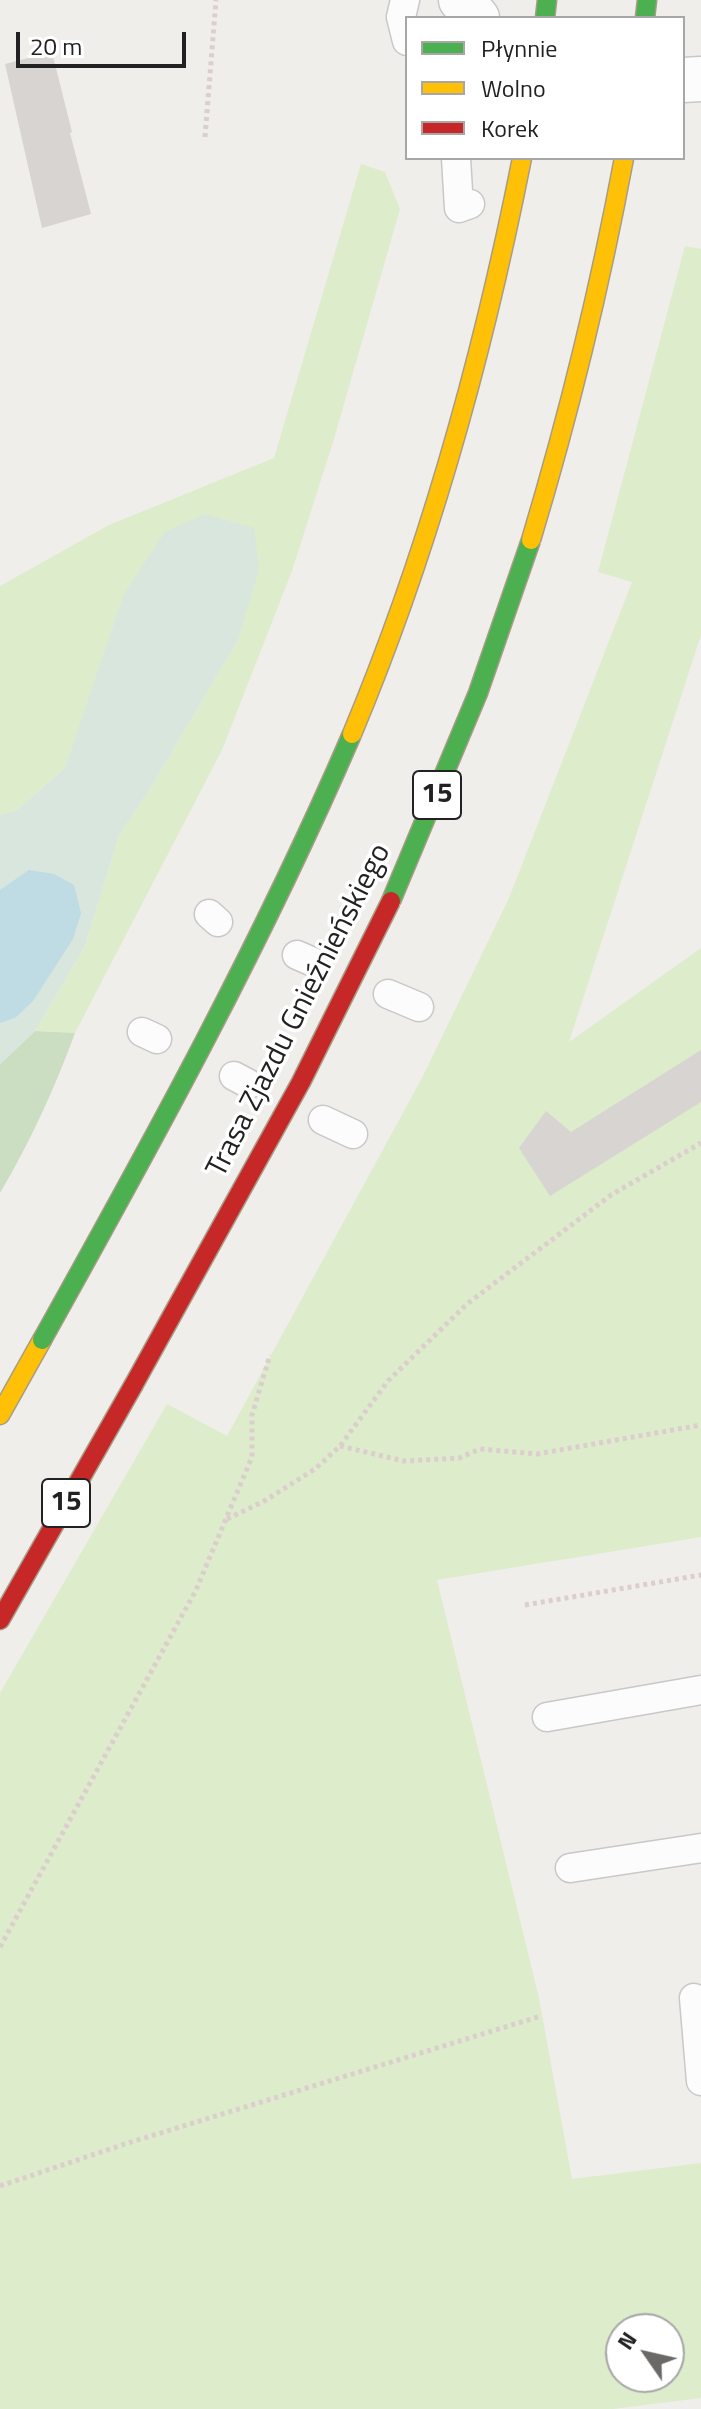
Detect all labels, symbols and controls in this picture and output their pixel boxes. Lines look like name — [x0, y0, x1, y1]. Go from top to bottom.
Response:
scale bar — [20, 16, 190, 66]
legend — [405, 16, 685, 160]
text: 20 m — [30, 28, 82, 64]
text: Płynnie — [481, 30, 557, 66]
text: Wolno — [481, 70, 546, 106]
text: Korek — [481, 110, 539, 146]
road number: 15 — [413, 771, 461, 819]
street label: Trasa Zjazdu Gnieźnieńskiego — [200, 838, 400, 1184]
road number: 15 — [42, 1479, 90, 1527]
north arrow — [605, 2313, 685, 2393]
text: N — [608, 2325, 645, 2357]

